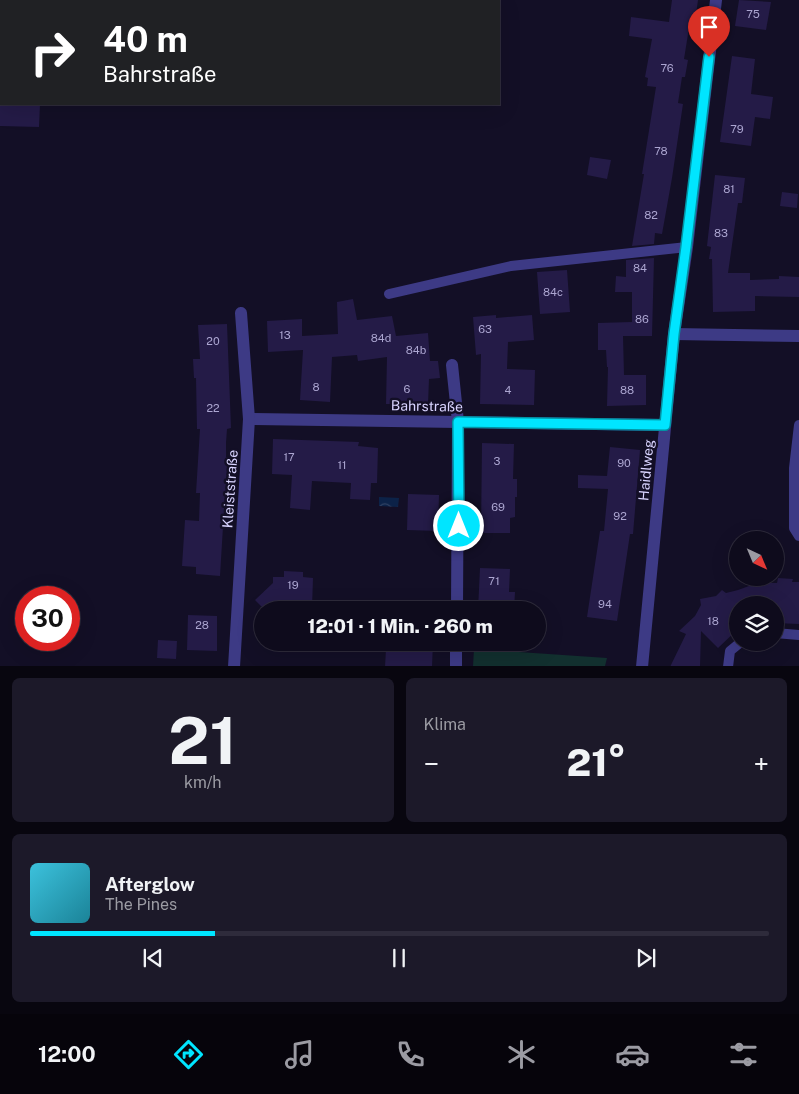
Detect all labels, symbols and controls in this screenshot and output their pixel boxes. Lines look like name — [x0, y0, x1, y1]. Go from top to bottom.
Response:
pin — [688, 6, 730, 57]
house number: 75 — [746, 8, 760, 20]
icon: arrive — [695, 13, 723, 41]
text: 40 m — [103, 19, 188, 60]
icon: right — [20, 20, 85, 85]
text: Bahrstraße — [103, 61, 216, 87]
house number: 76 — [660, 62, 674, 74]
house number: 79 — [730, 123, 744, 135]
house number: 78 — [654, 145, 668, 157]
house number: 81 — [723, 183, 735, 195]
house number: 82 — [644, 209, 658, 221]
house number: 83 — [714, 227, 728, 239]
house number: 84 — [633, 262, 647, 274]
house number: 84c — [543, 286, 563, 298]
house number: 86 — [635, 313, 649, 325]
house number: 63 — [478, 323, 492, 335]
house number: 13 — [279, 329, 291, 341]
house number: 84d — [371, 332, 391, 344]
house number: 20 — [206, 335, 220, 347]
house number: 84b — [406, 344, 427, 356]
house number: 8 — [312, 381, 320, 393]
house number: 6 — [404, 383, 411, 395]
house number: 4 — [505, 384, 512, 396]
house number: 88 — [620, 384, 634, 396]
street label: Bahrstraße — [391, 397, 463, 415]
house number: 22 — [206, 402, 220, 414]
street label: Haidlweg — [635, 438, 657, 501]
street label: Kleiststraße — [219, 449, 241, 529]
house number: 17 — [283, 451, 295, 463]
house number: 3 — [494, 455, 501, 467]
house number: 90 — [617, 457, 631, 469]
house number: 11 — [338, 459, 346, 471]
position arrow — [432, 499, 484, 551]
house number: 69 — [491, 501, 505, 513]
house number: 92 — [613, 510, 627, 522]
north arrow — [729, 531, 784, 586]
map controls — [729, 531, 784, 651]
house number: 71 — [488, 575, 500, 587]
house number: 19 — [287, 579, 299, 591]
speed limit sign: 30 — [15, 586, 80, 651]
button: layers — [729, 596, 784, 651]
house number: 94 — [598, 598, 612, 610]
text: 12:01 · 1 Min. · 260 m — [307, 615, 493, 637]
house number: 18 — [707, 615, 719, 627]
house number: 28 — [195, 619, 209, 631]
text: 21 — [168, 702, 237, 779]
text: Klima — [424, 715, 466, 734]
text: 21° — [566, 740, 626, 785]
text: − — [424, 747, 439, 780]
text: + — [753, 747, 769, 780]
text: km/h — [184, 773, 222, 792]
text: Afterglow — [105, 873, 195, 895]
text: The Pines — [105, 895, 177, 914]
icon: previous — [139, 944, 167, 972]
icon: pause — [385, 944, 413, 972]
icon: next — [632, 944, 660, 972]
icon: directions — [171, 1037, 206, 1072]
icon: music — [282, 1037, 317, 1072]
icon: phone — [393, 1037, 428, 1072]
icon: climate — [504, 1037, 539, 1072]
icon: car — [615, 1037, 650, 1072]
icon: filters — [726, 1037, 761, 1072]
text: 12:00 — [38, 1041, 96, 1067]

